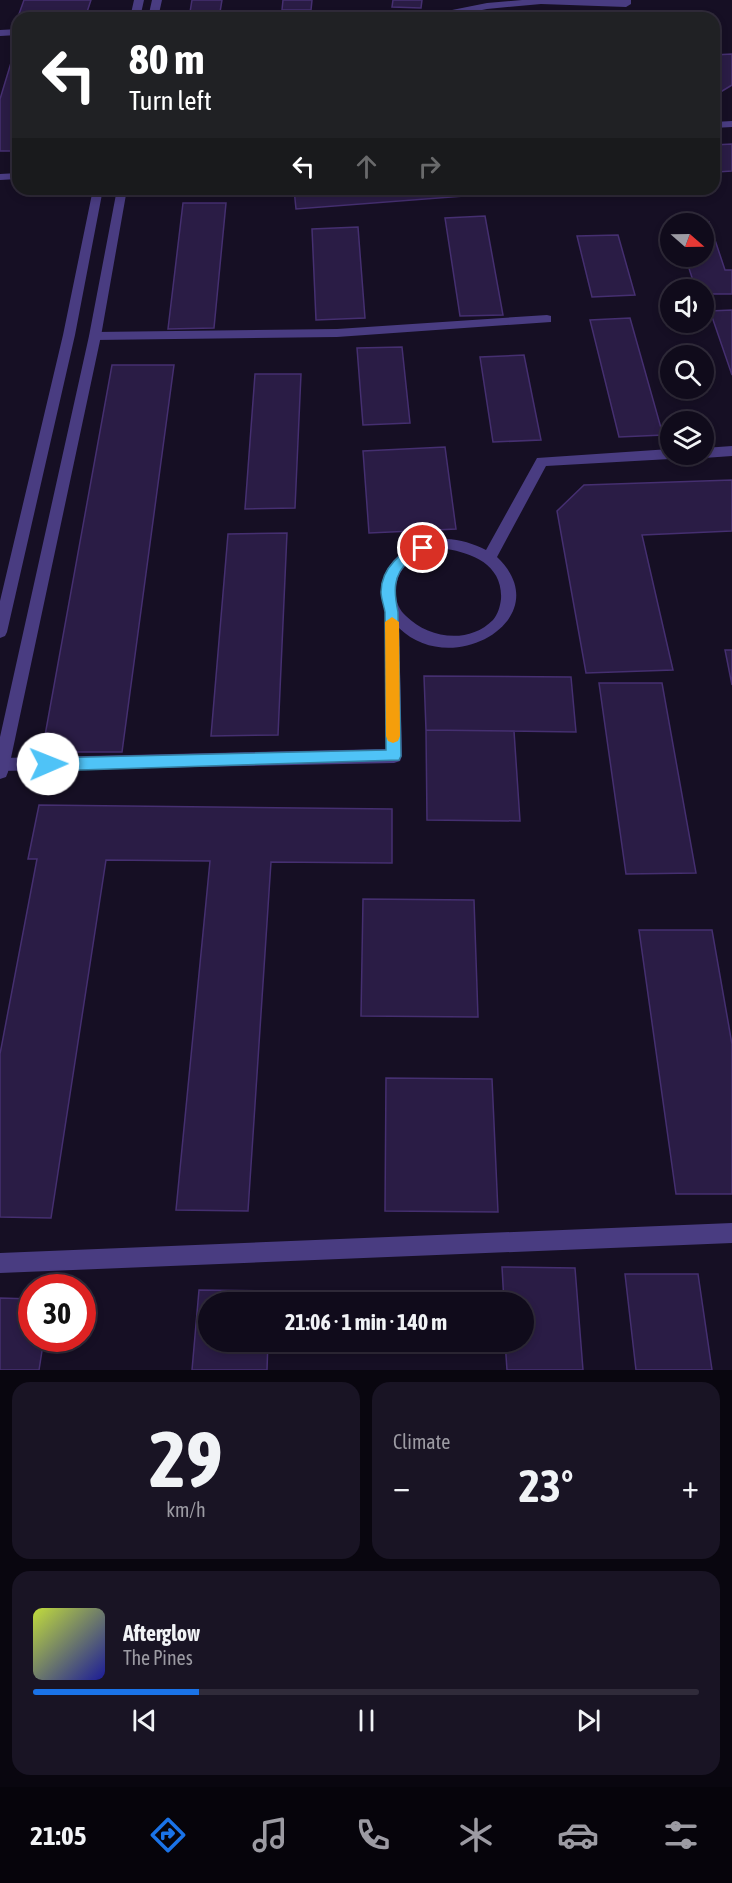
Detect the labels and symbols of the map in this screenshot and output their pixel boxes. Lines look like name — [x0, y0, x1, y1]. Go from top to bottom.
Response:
north arrow — [660, 213, 714, 267]
pin — [397, 522, 448, 573]
position arrow — [16, 732, 80, 796]
speed limit sign: 30 — [18, 1274, 96, 1352]

